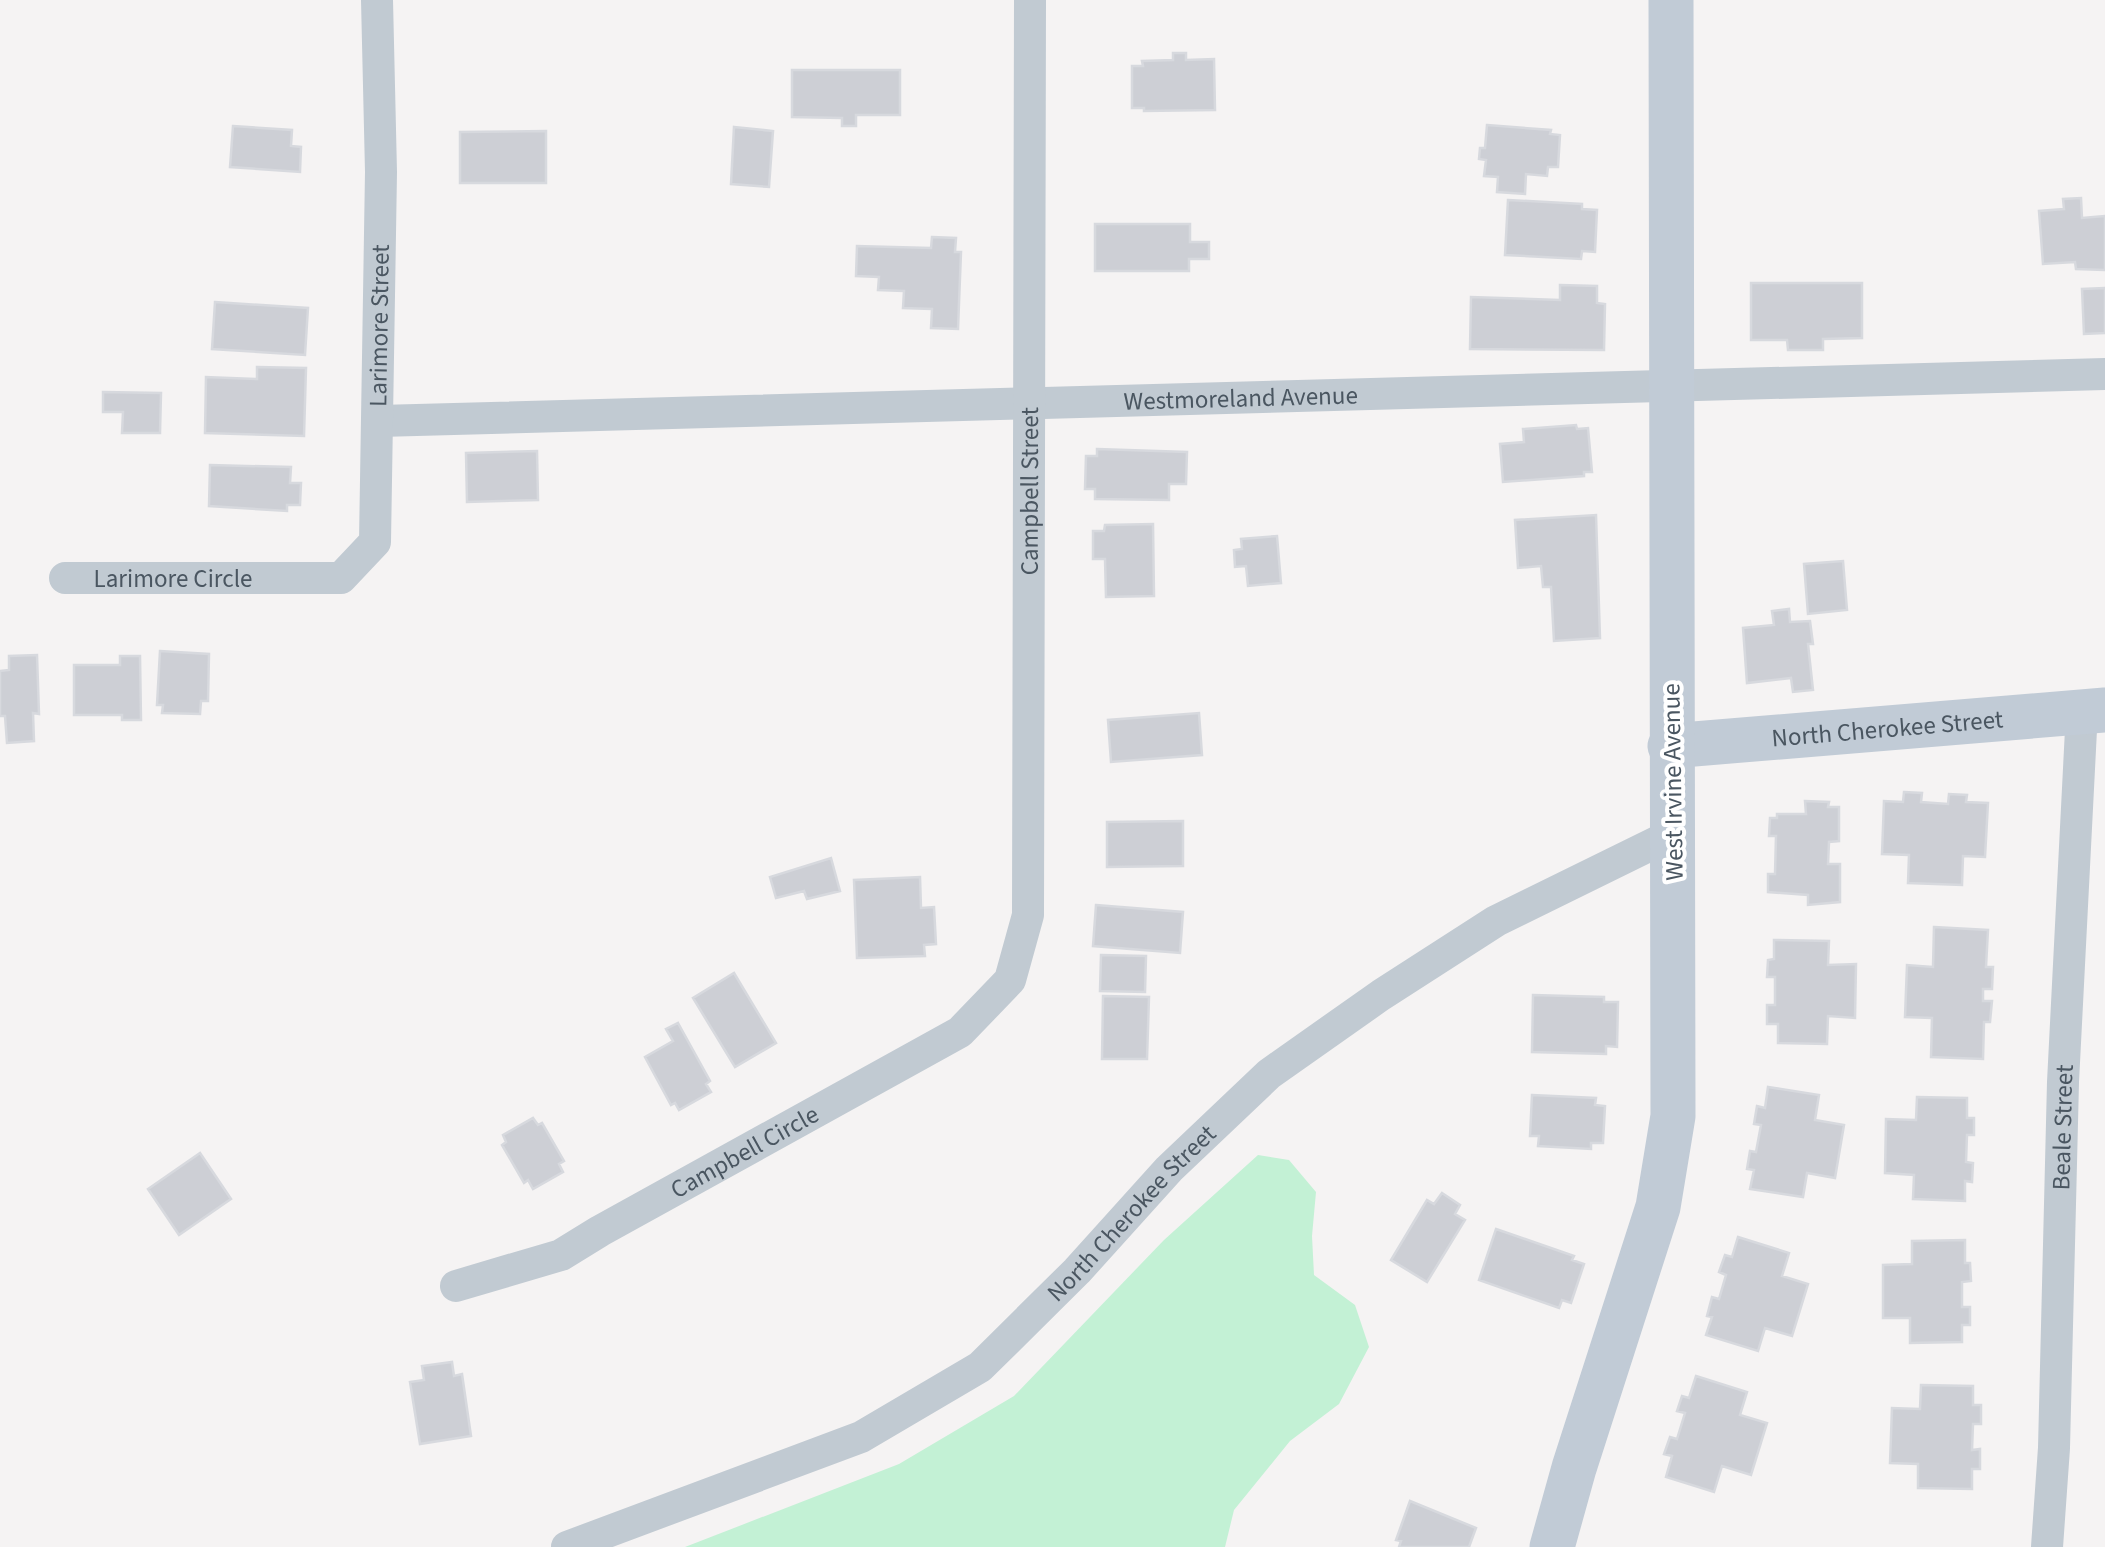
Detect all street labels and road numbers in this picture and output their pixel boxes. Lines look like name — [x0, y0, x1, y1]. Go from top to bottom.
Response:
street label: Larimore Street — [360, 244, 399, 407]
street label: Westmoreland Avenue — [1123, 377, 1358, 420]
street label: Campbell Street — [1012, 407, 1048, 575]
street label: Larimore Circle — [94, 561, 252, 597]
street label: West Irvine Avenue — [1653, 683, 1693, 881]
street label: North Cherokee Street — [1770, 701, 2005, 757]
street label: Beale Street — [2043, 1063, 2083, 1191]
street label: Campbell Circle — [664, 1097, 825, 1208]
street label: North Cherokee Street — [1039, 1116, 1225, 1310]

